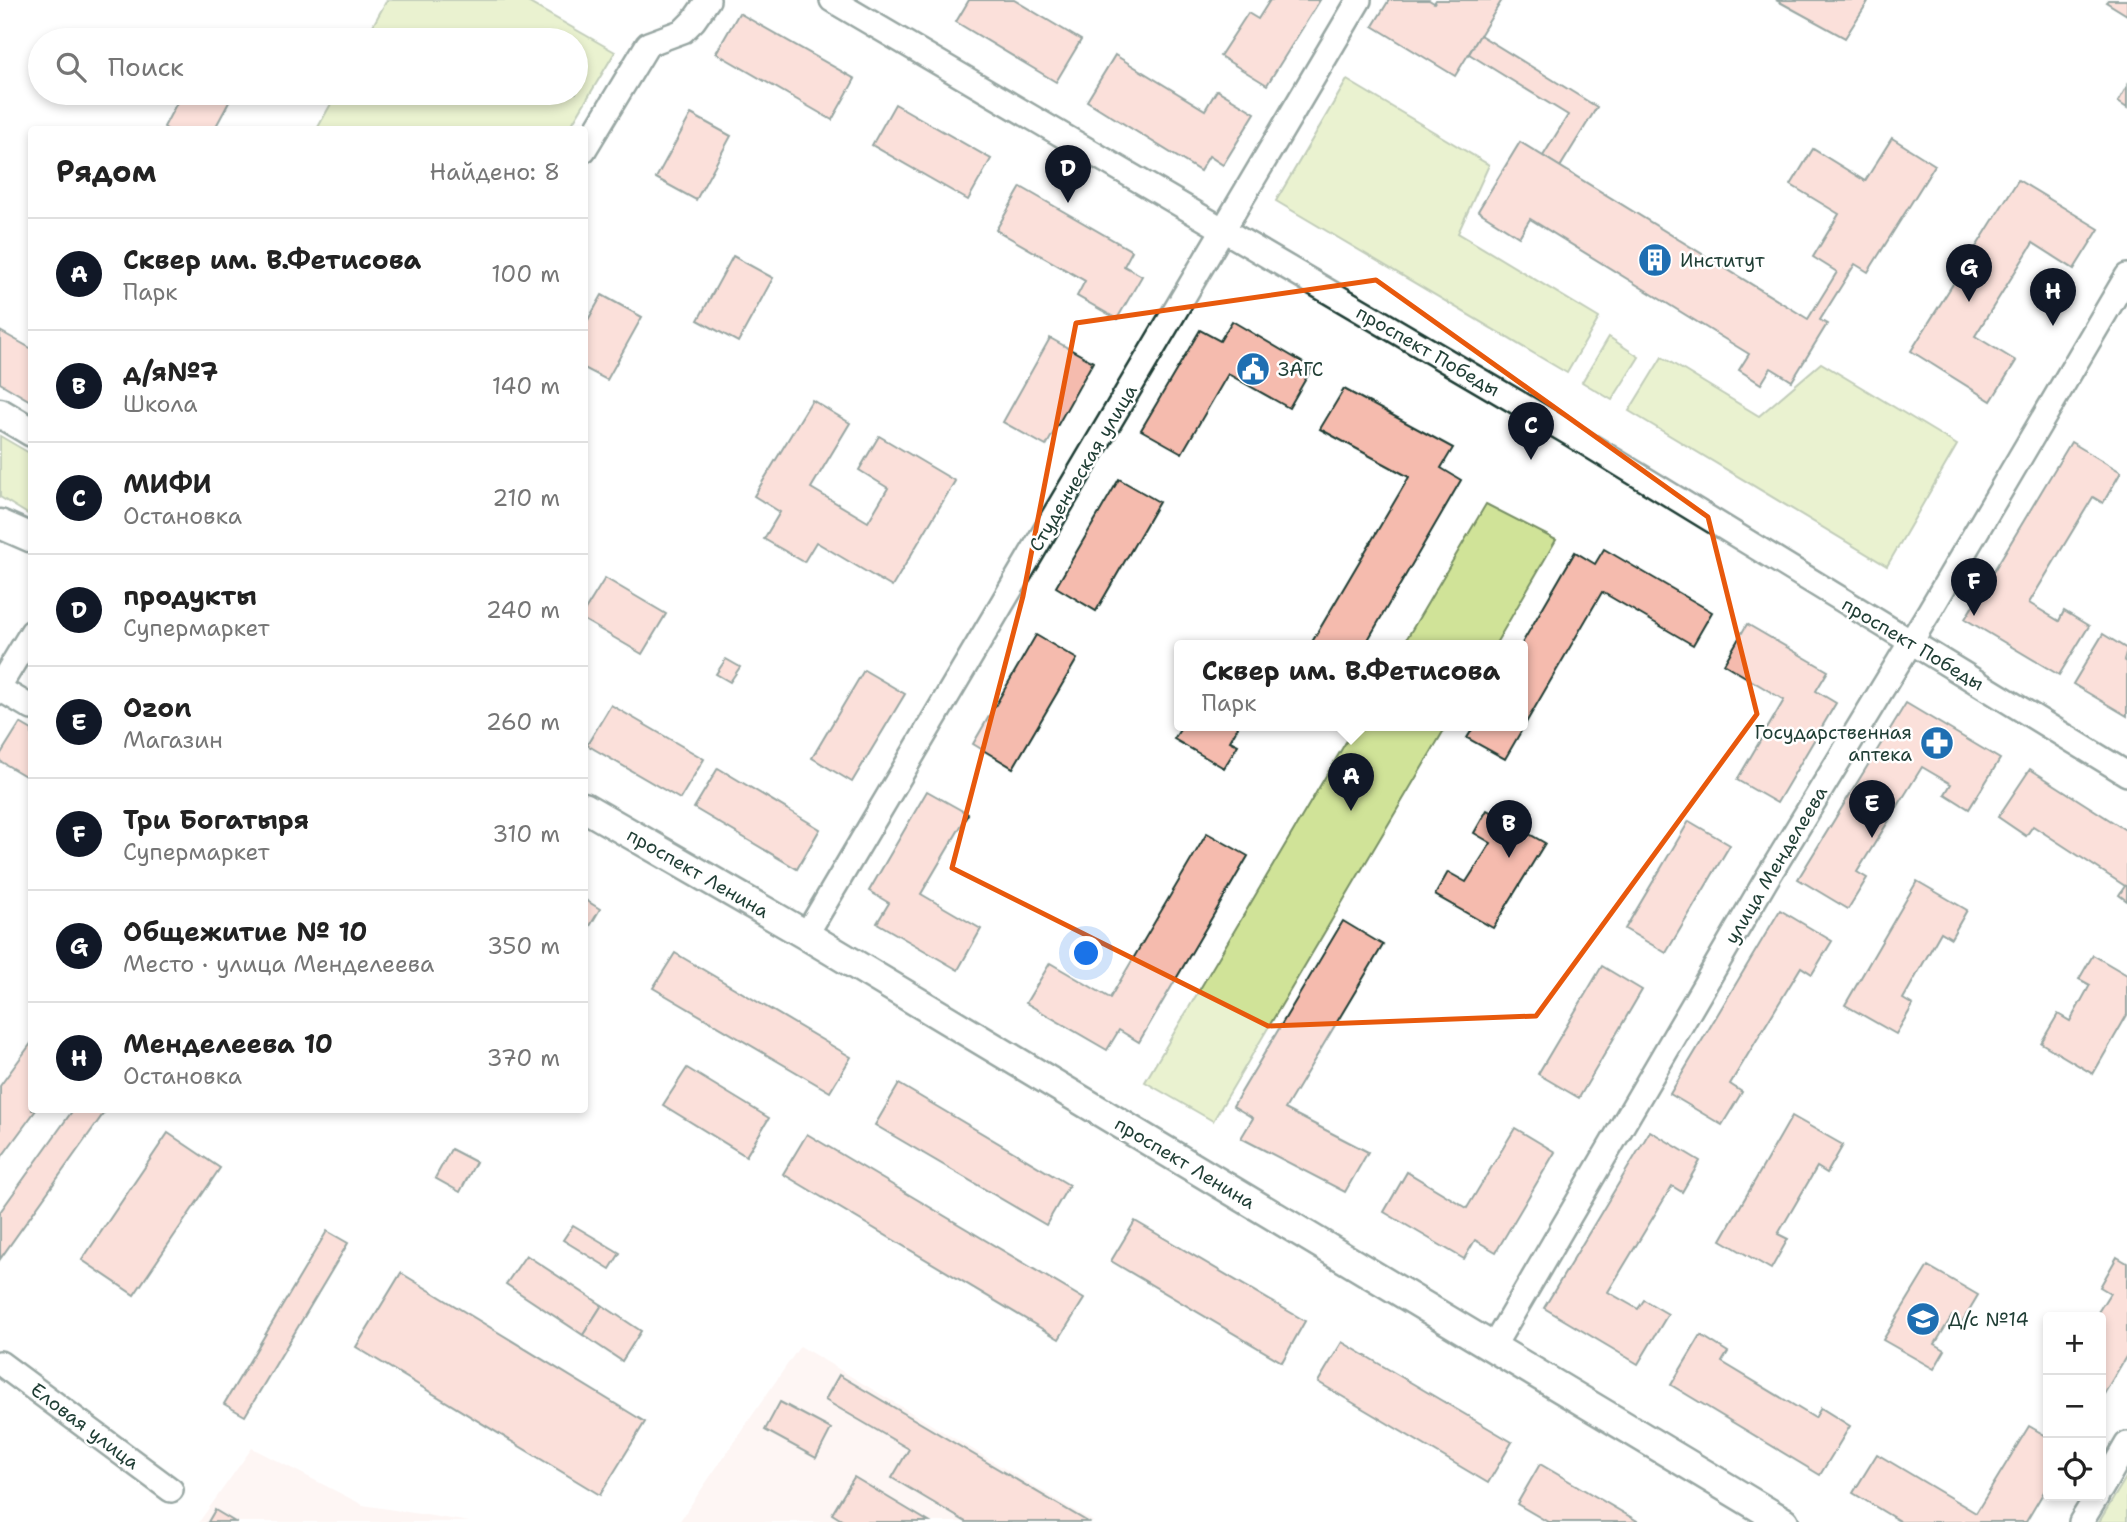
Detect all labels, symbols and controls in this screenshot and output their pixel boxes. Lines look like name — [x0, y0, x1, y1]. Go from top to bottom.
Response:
search box — [28, 28, 588, 105]
icon: search — [52, 48, 90, 86]
text: Поиск — [108, 49, 184, 84]
pin: D — [1045, 145, 1091, 203]
text: Рядом — [56, 151, 156, 192]
text: Найдено: 8 — [430, 157, 560, 187]
building icon: Институт — [1636, 241, 1674, 279]
text: Сквер им. В.Фетисова — [123, 242, 421, 277]
pin: G — [1946, 244, 1992, 302]
place label: Институт — [1680, 248, 1765, 273]
text: A — [70, 259, 88, 289]
text: 100 m — [491, 259, 560, 289]
pin: H — [2030, 268, 2076, 326]
text: Парк — [123, 277, 178, 307]
street label: проспект Победы — [1352, 300, 1504, 402]
public building icon: ЗАГС — [1234, 350, 1272, 388]
text: д/я№7 — [123, 354, 218, 389]
place label: ЗАГС — [1278, 357, 1323, 382]
text: B — [72, 371, 86, 401]
text: 140 m — [492, 371, 560, 401]
street label: Студенческая улица — [1023, 380, 1143, 556]
text: Школа — [123, 389, 198, 419]
pin: C — [1508, 402, 1554, 460]
text: МИФИ — [123, 466, 212, 501]
text: C — [72, 483, 86, 513]
text: 210 m — [492, 483, 560, 513]
text: Остановка — [123, 501, 242, 531]
pin: F — [1951, 558, 1997, 616]
text: продукты — [123, 578, 257, 613]
street label: проспект Победы — [1837, 592, 1989, 696]
text: D — [71, 595, 87, 625]
text: 240 m — [486, 595, 560, 625]
text: Супермаркет — [123, 613, 270, 643]
popup — [1174, 640, 1528, 731]
text: Сквер им. В.Фетисова — [1202, 653, 1500, 688]
text: Парк — [1202, 688, 1256, 718]
text: Ozon — [123, 690, 192, 725]
text: E — [71, 707, 87, 737]
text: 260 m — [486, 707, 560, 737]
place label: Государственная аптека — [1755, 720, 1912, 767]
pharmacy icon: Государственная аптека — [1918, 724, 1956, 762]
text: Магазин — [123, 725, 223, 755]
pin: A — [1328, 753, 1374, 811]
pin: E — [1849, 780, 1895, 838]
street label: улица Менделеева — [1719, 781, 1833, 949]
pin: B — [1486, 800, 1532, 858]
text: Три Богатыря — [123, 802, 309, 837]
text: F — [72, 819, 86, 849]
text: 310 m — [492, 819, 560, 849]
street label: проспект Ленина — [623, 822, 774, 924]
text: Супермаркет — [123, 837, 270, 867]
text: Общежитие № 10 — [123, 914, 368, 949]
text: G — [70, 931, 88, 961]
text: 350 m — [487, 931, 560, 961]
your location — [1069, 936, 1103, 970]
text: Место · улица Менделеева — [123, 949, 434, 979]
text: Менделеева 10 — [123, 1026, 333, 1061]
text: H — [71, 1043, 87, 1073]
text: 370 m — [487, 1043, 560, 1073]
text: Остановка — [123, 1061, 242, 1091]
street label: проспект Ленина — [1110, 1111, 1260, 1215]
school or university icon: Д/с №14 — [1904, 1300, 1942, 1338]
place label: Д/с №14 — [1948, 1307, 2029, 1332]
map controls — [2043, 1312, 2106, 1501]
button: + — [2043, 1312, 2106, 1375]
button: − — [2043, 1375, 2106, 1438]
street label: Еловая улица — [26, 1377, 144, 1475]
button: locate — [2043, 1438, 2106, 1501]

